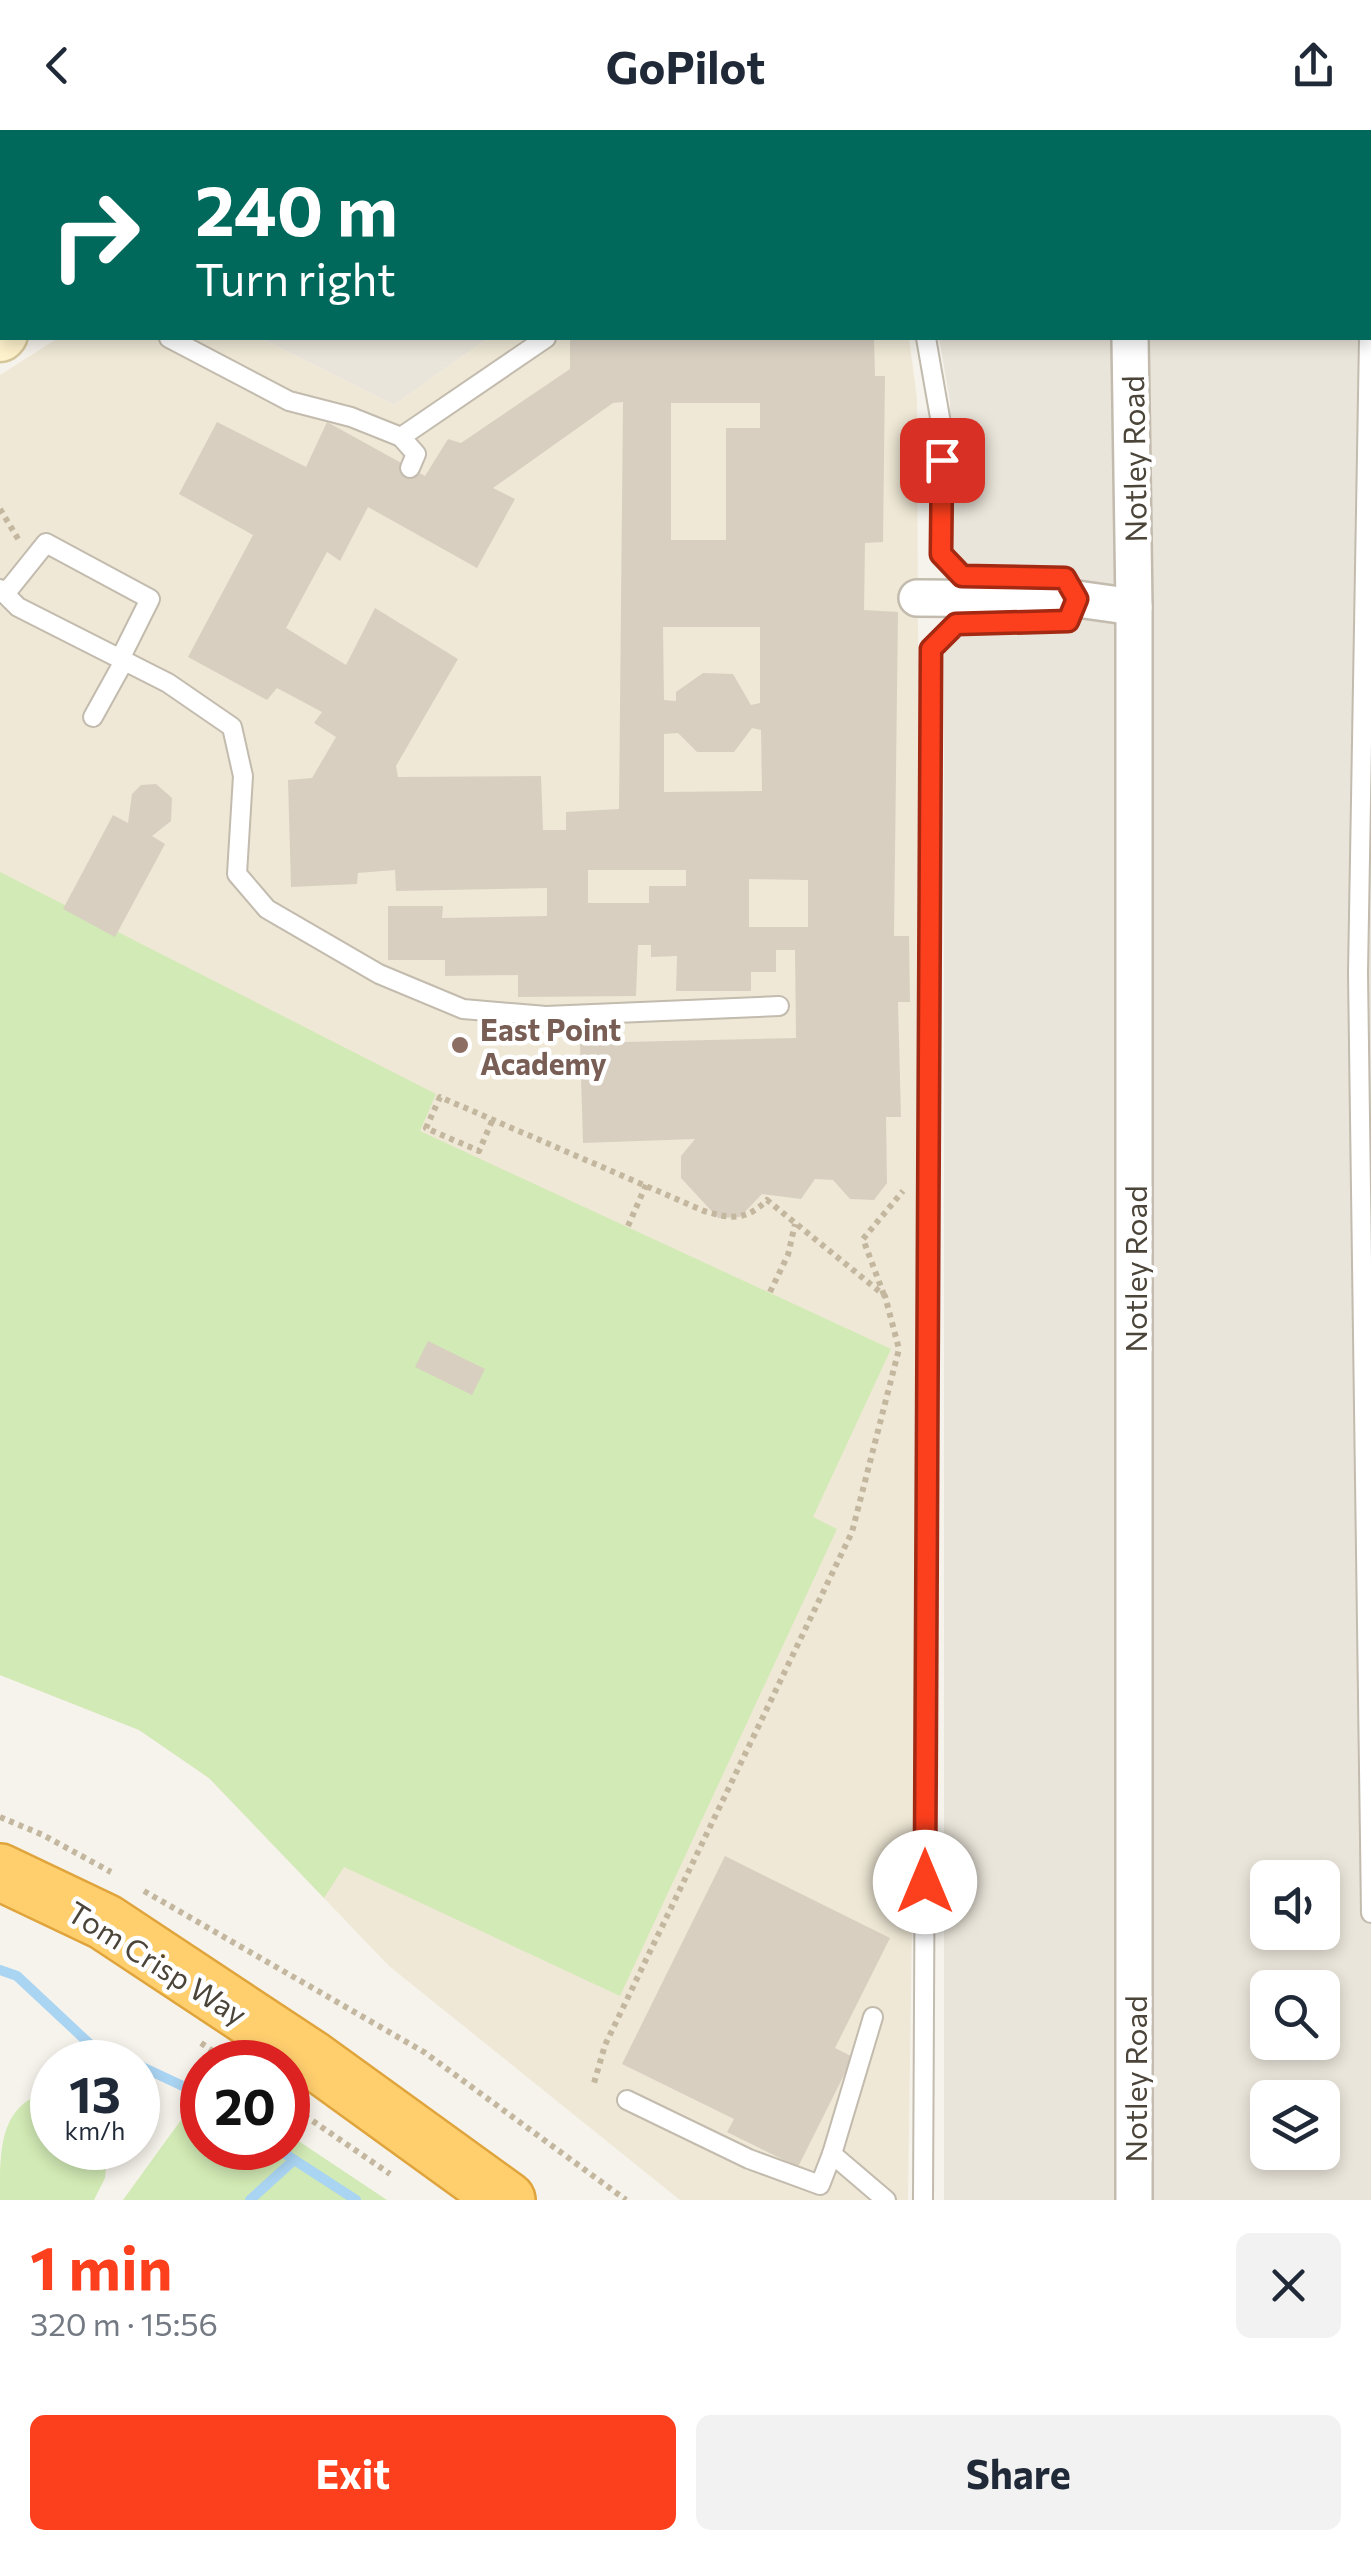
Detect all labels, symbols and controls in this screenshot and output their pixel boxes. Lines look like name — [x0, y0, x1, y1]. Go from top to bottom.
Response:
icon: back — [30, 38, 85, 93]
text: GoPilot — [606, 38, 765, 93]
icon: share — [1286, 38, 1341, 93]
text: 240 m — [195, 165, 398, 250]
icon: right — [30, 170, 160, 300]
text: Turn right — [195, 250, 396, 305]
street label: Notley Road — [1113, 375, 1153, 543]
pin — [900, 418, 985, 503]
icon: arrive — [915, 433, 970, 488]
place label: East Point Academy — [480, 1010, 621, 1081]
marker: East Point Academy — [449, 1034, 471, 1056]
street label: Notley Road — [1116, 1185, 1153, 1353]
position arrow — [873, 1830, 977, 1934]
map controls — [1250, 1860, 1340, 2170]
button: sound — [1250, 1860, 1340, 1950]
street label: Tom Crisp Way — [62, 1892, 254, 2032]
button: search — [1250, 1970, 1340, 2060]
street label: Notley Road — [1116, 1995, 1153, 2163]
speed limit sign: 20 — [180, 2040, 310, 2170]
text: 13 — [69, 2062, 121, 2123]
button: layers — [1250, 2080, 1340, 2170]
text: km/h — [65, 2115, 125, 2145]
text: 1 min — [30, 2229, 172, 2302]
button: close — [1236, 2233, 1341, 2338]
text: 320 m · 15:56 — [30, 2303, 218, 2343]
button: Exit — [30, 2415, 676, 2530]
button: Share — [696, 2415, 1341, 2530]

